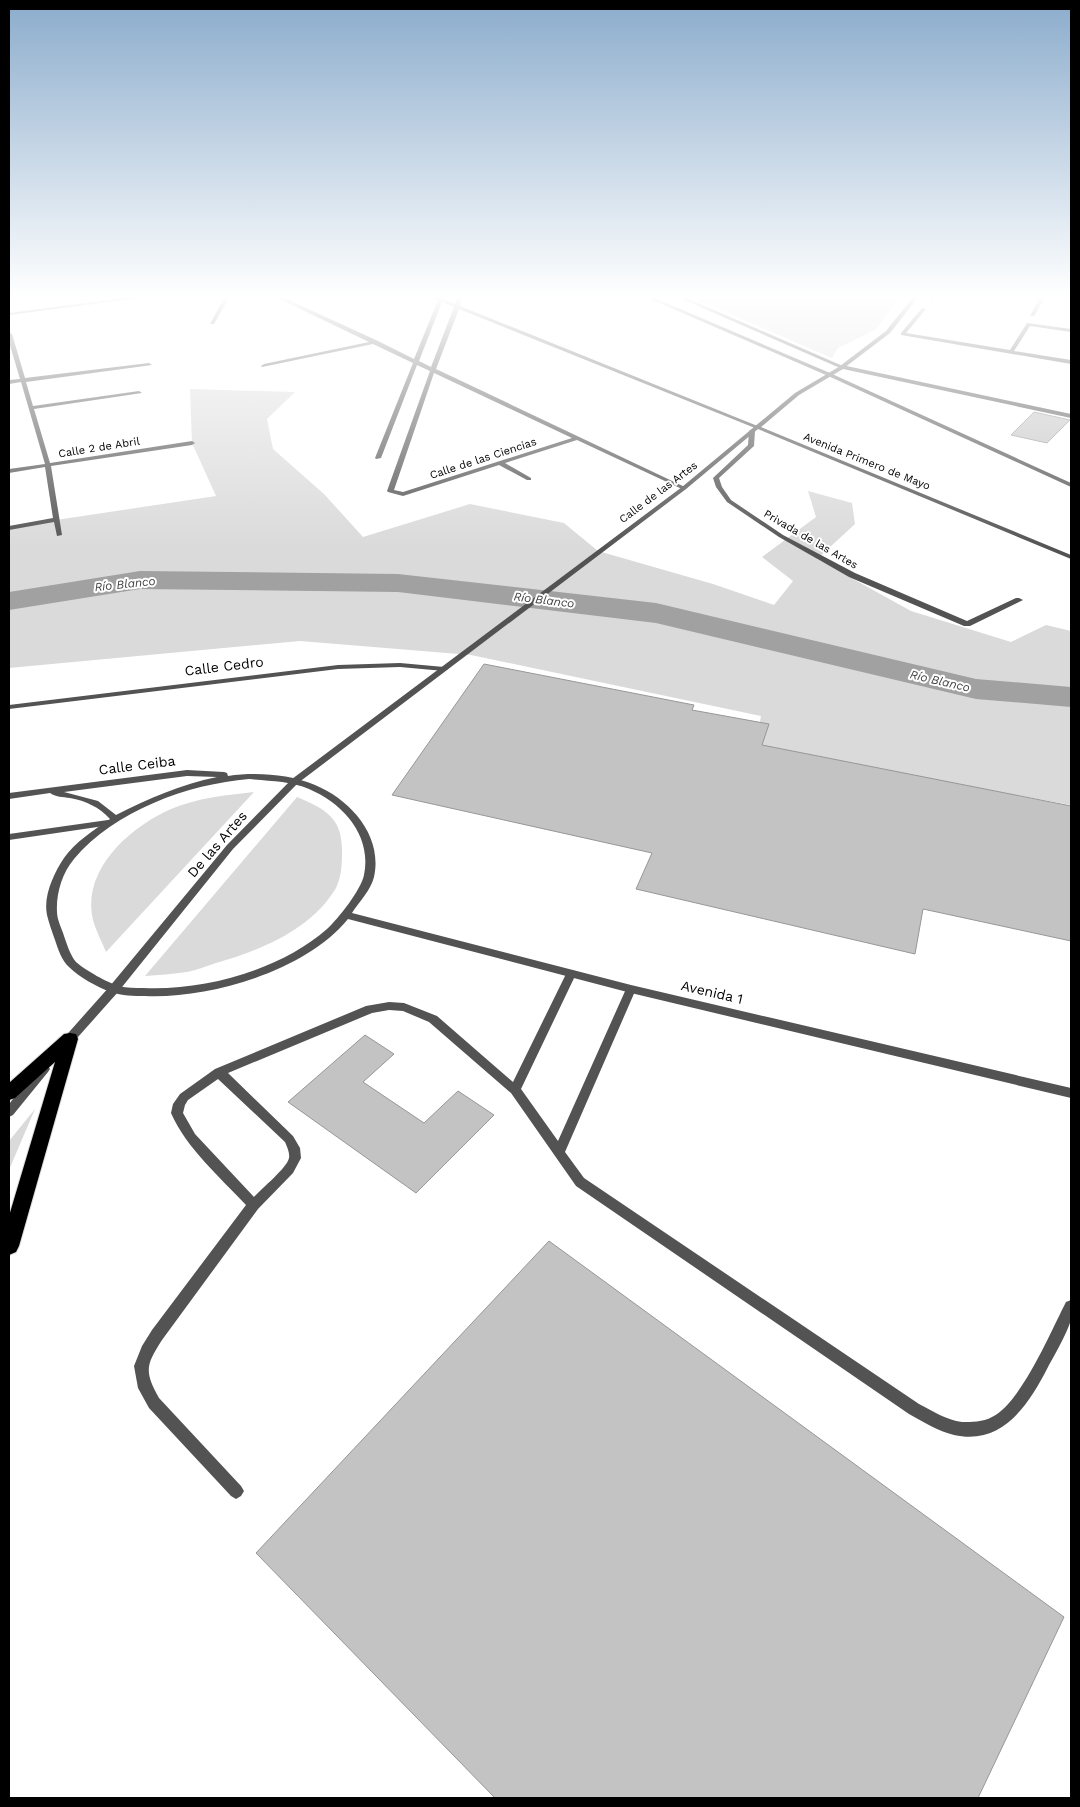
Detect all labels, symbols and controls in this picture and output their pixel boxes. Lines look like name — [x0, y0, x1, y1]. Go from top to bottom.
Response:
street label: Avenida Primero de Mayo — [802, 430, 932, 493]
street label: Calle 2 de Abril — [57, 435, 141, 460]
street label: Calle de las Ciencias — [428, 435, 538, 482]
street label: Calle de las Artes — [617, 459, 700, 526]
street label: Privada de las Artes — [761, 507, 860, 572]
water label: Río Blanco — [94, 574, 156, 594]
water label: Río Blanco — [513, 589, 575, 611]
street label: Calle Cedro — [184, 653, 264, 679]
water label: Río Blanco — [909, 667, 971, 695]
street label: Calle Ceiba — [98, 752, 176, 778]
street label: De las Artes — [184, 808, 250, 880]
street label: Avenida 1 — [680, 977, 744, 1007]

